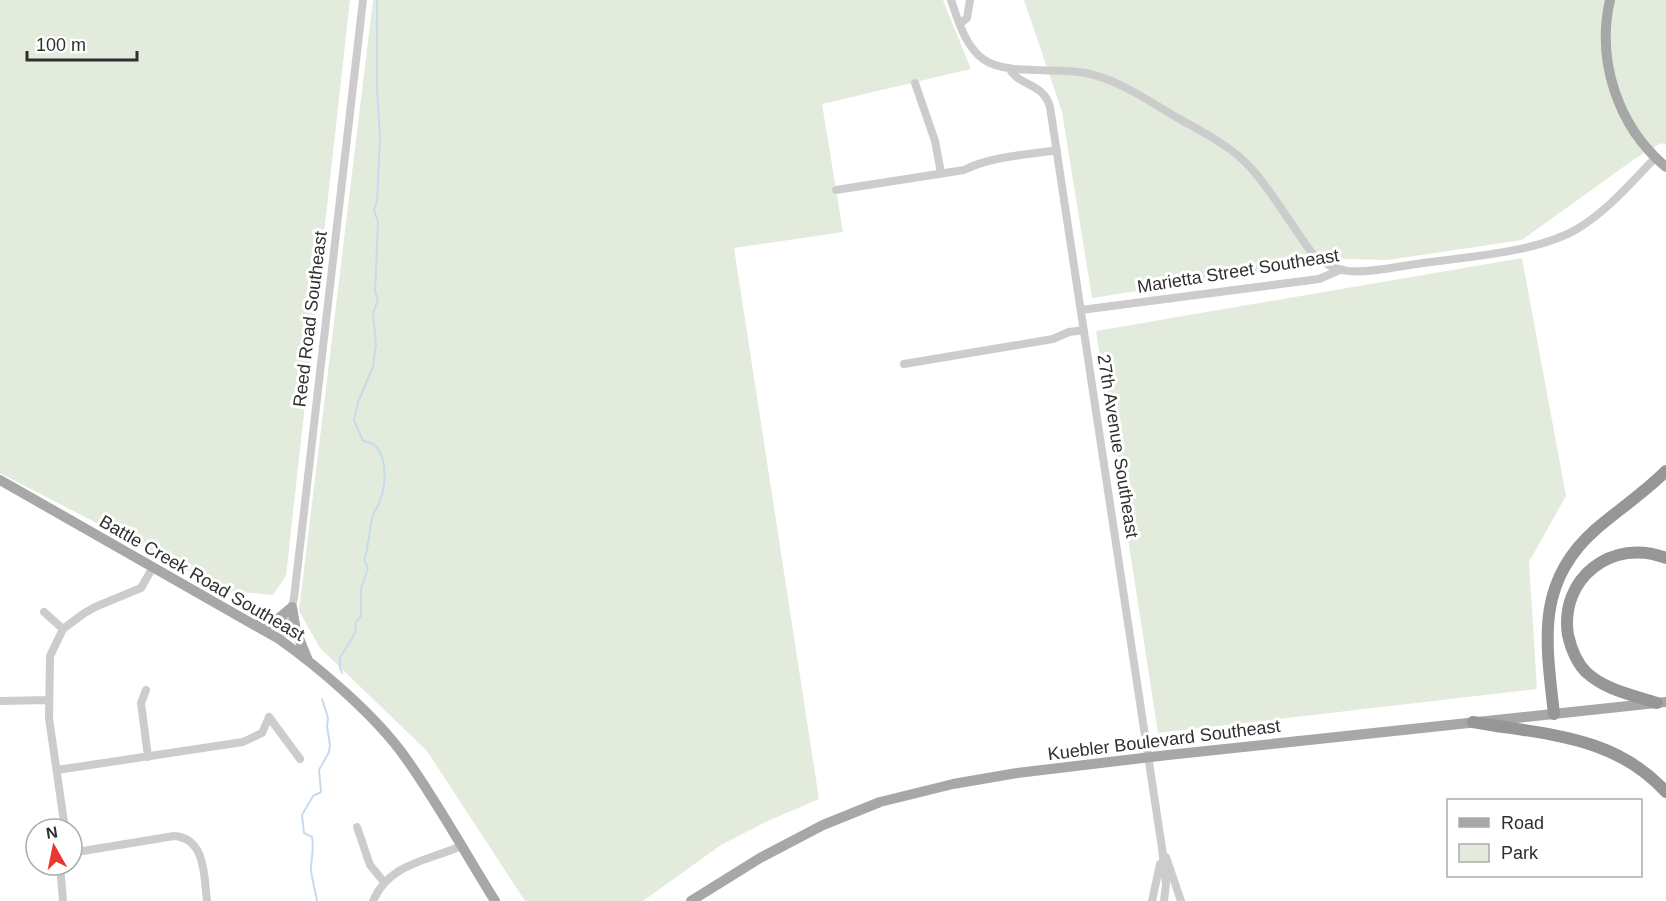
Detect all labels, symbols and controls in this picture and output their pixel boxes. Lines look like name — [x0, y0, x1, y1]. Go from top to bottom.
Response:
scale bar — [27, 24, 136, 62]
text: 100 m — [36, 35, 86, 55]
street label: Reed Road Southeast — [289, 230, 331, 408]
street label: Marietta Street Southeast — [1136, 245, 1340, 297]
street label: 27th Avenue Southeast — [1094, 353, 1142, 539]
street label: Battle Creek Road Southeast — [96, 511, 308, 645]
street label: Kuebler Boulevard Southeast — [1047, 716, 1281, 764]
legend — [1447, 799, 1642, 877]
text: Road — [1501, 813, 1544, 833]
north arrow — [24, 817, 84, 877]
text: N — [45, 823, 59, 842]
text: Park — [1501, 843, 1539, 863]

